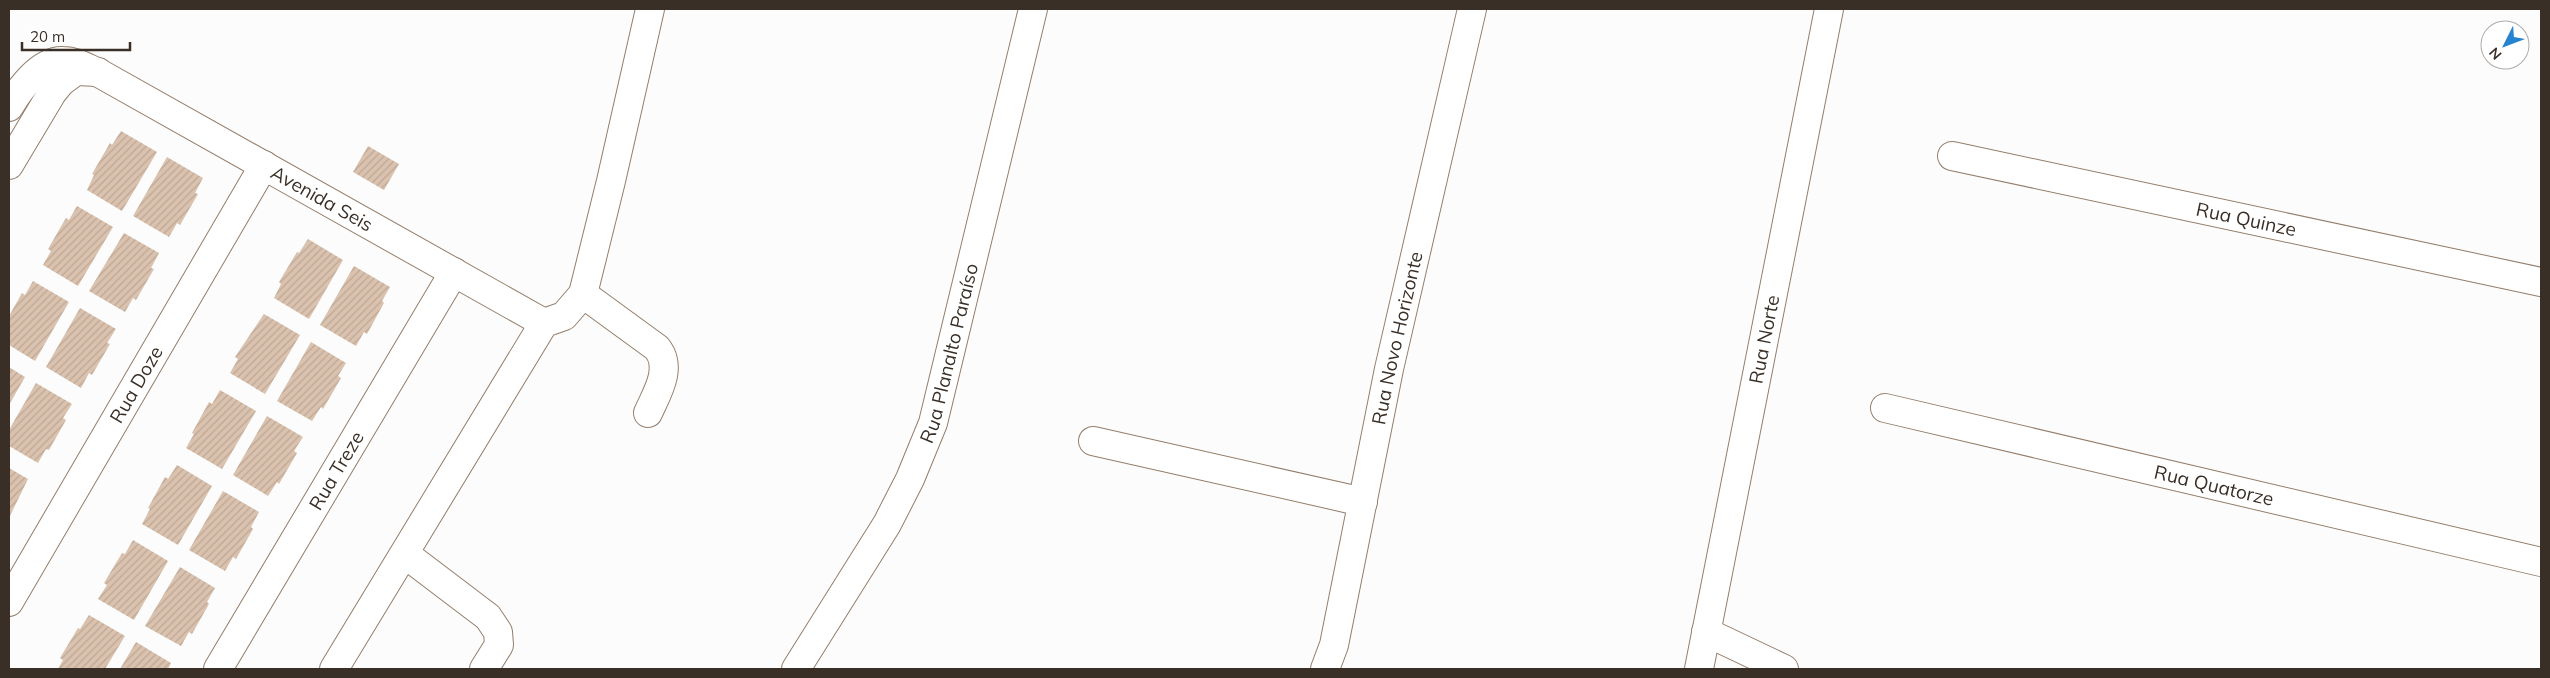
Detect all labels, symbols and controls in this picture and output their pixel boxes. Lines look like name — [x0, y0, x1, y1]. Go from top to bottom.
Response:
scale bar — [22, 20, 130, 52]
north arrow — [2480, 20, 2530, 70]
text: 20 m — [30, 27, 65, 46]
text: N — [2485, 44, 2506, 64]
street label: Avenida Seis — [267, 160, 377, 237]
street label: Rua Quinze — [2194, 197, 2299, 241]
street label: Rua Novo Horizonte — [1366, 249, 1428, 427]
street label: Rua Planalto Paraíso — [914, 261, 983, 447]
street label: Rua Norte — [1743, 293, 1784, 386]
street label: Rua Doze — [104, 341, 168, 427]
street label: Rua Treze — [303, 427, 369, 514]
street label: Rua Quatorze — [2152, 460, 2276, 511]

